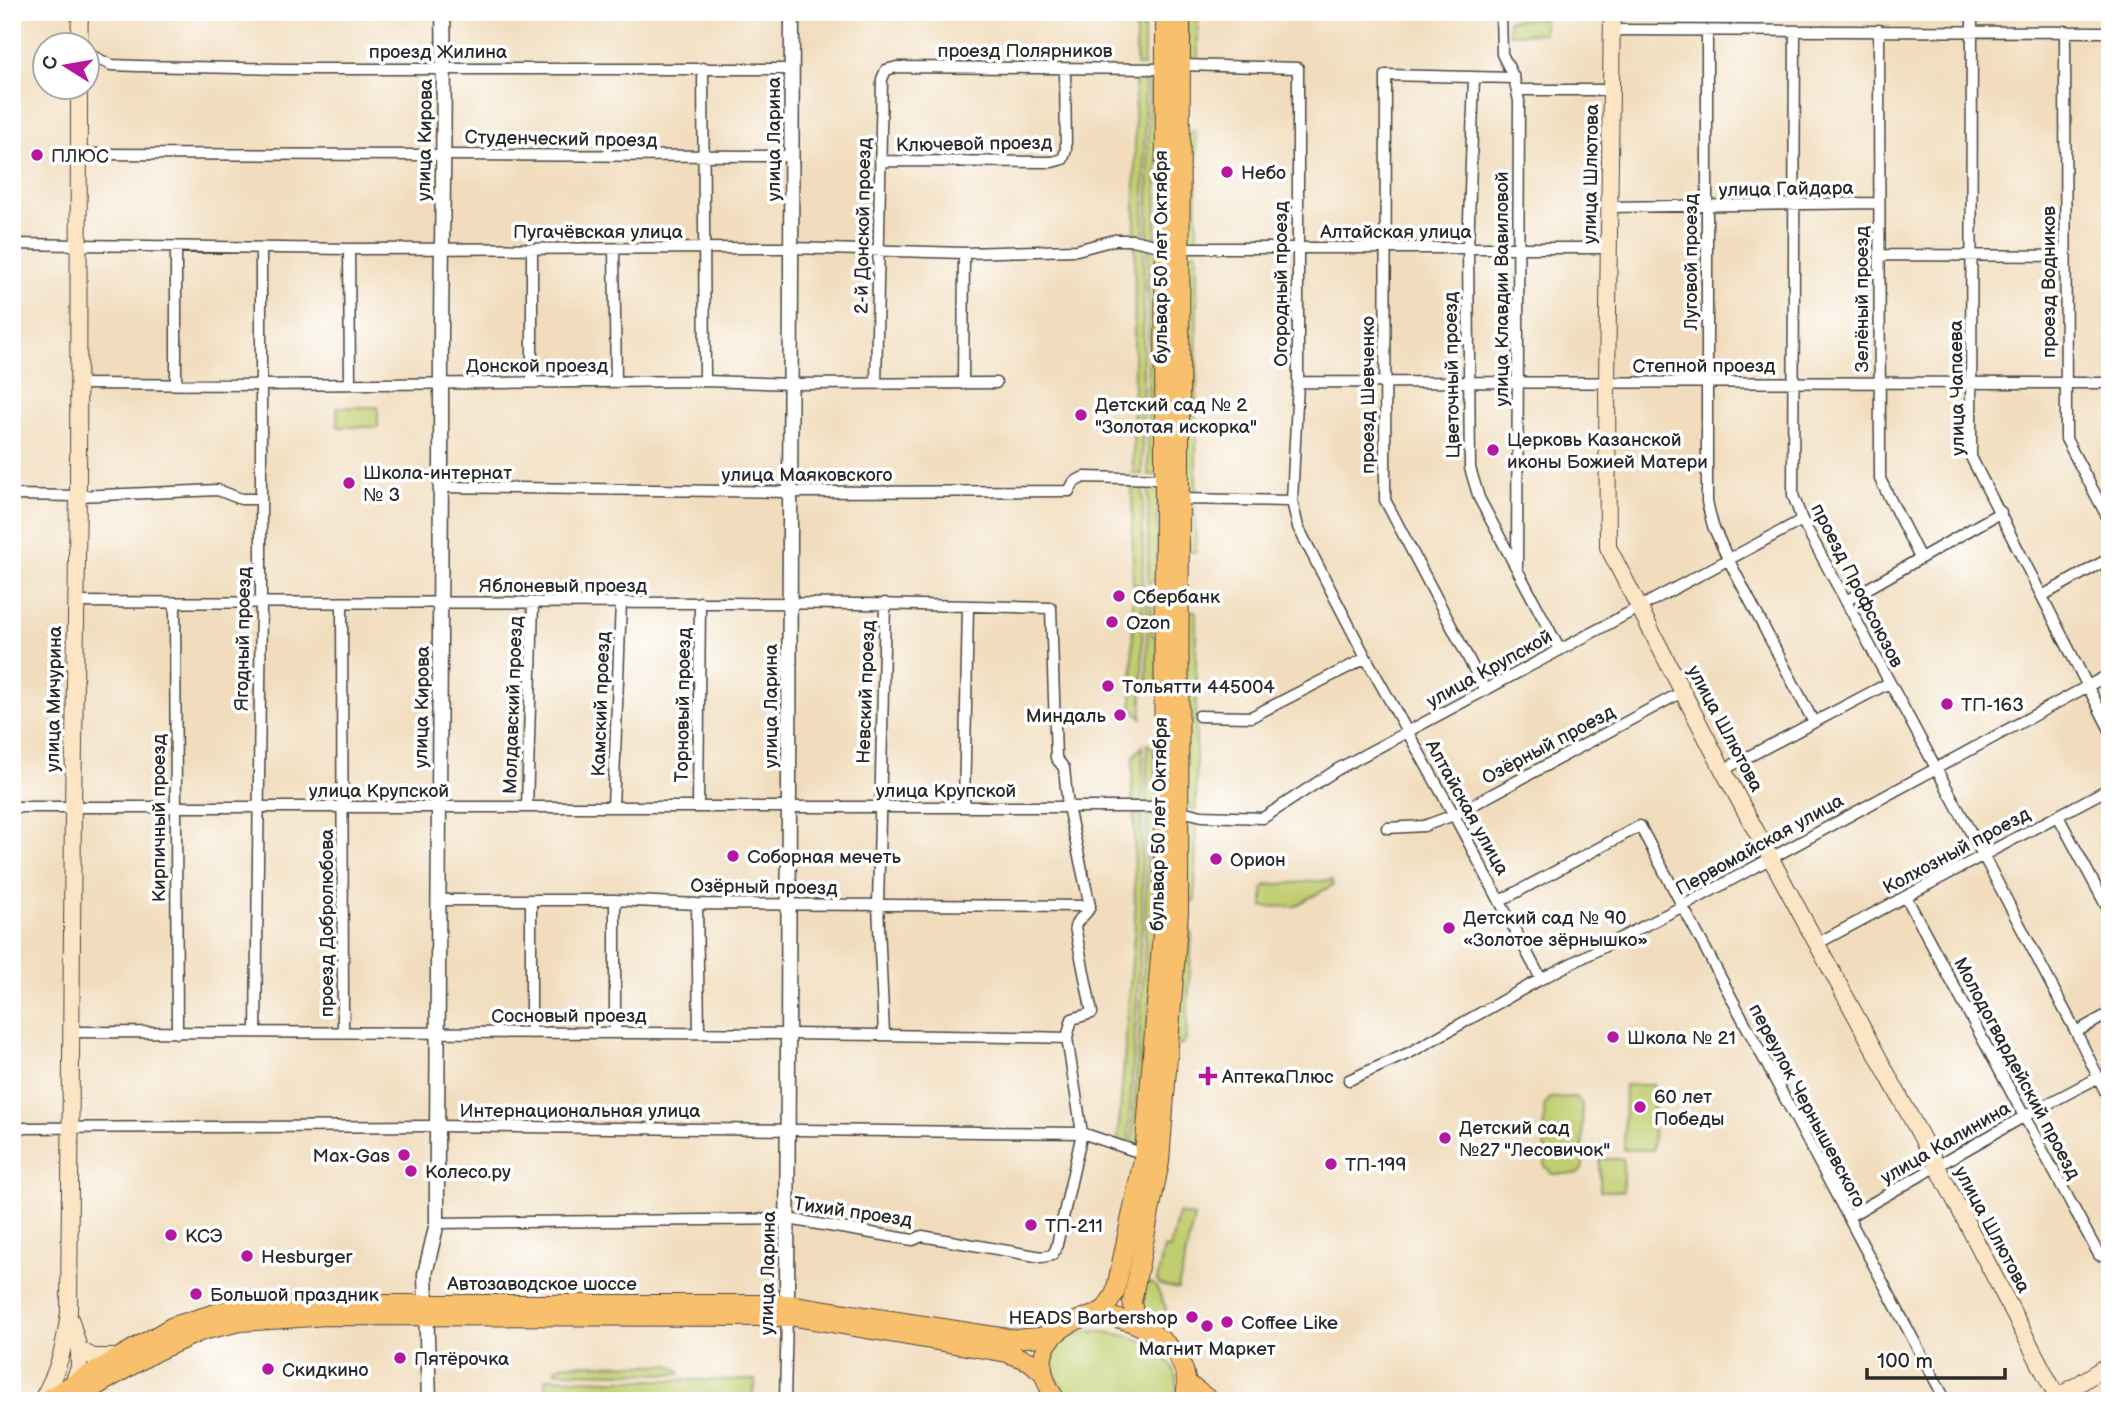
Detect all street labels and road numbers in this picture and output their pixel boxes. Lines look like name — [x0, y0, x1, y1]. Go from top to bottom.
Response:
street label: проезд Полярников — [937, 40, 1113, 63]
street label: проезд Жилина — [369, 41, 507, 64]
street label: улица Ларина — [763, 77, 786, 201]
street label: улица Кирова — [413, 79, 438, 201]
street label: улица Шлютова — [1579, 104, 1604, 244]
street label: Студенческий проезд — [464, 126, 658, 153]
street label: Ключевой проезд — [896, 132, 1053, 157]
street label: 2-й Донской проезд — [850, 137, 877, 314]
street label: бульвар 50 лет Октября — [1150, 150, 1173, 364]
street label: улица Клавдии Вавиловой — [1491, 171, 1514, 407]
street label: улица Гайдара — [1718, 177, 1854, 202]
street label: Луговой проезд — [1680, 193, 1703, 331]
street label: Огородный проезд — [1270, 201, 1293, 367]
street label: проезд Водников — [2038, 206, 2061, 358]
street label: Пугачёвская улица — [513, 221, 683, 244]
street label: Алтайская улица — [1319, 221, 1472, 244]
street label: Зелёный проезд — [1851, 225, 1874, 372]
street label: Цветочный проезд — [1440, 291, 1465, 458]
street label: проезд Шевченко — [1357, 316, 1380, 474]
street label: улица Чапаева — [1945, 320, 1970, 456]
street label: Донской проезд — [466, 355, 608, 378]
street label: Степной проезд — [1633, 355, 1776, 378]
street label: улица Маяковского — [722, 464, 893, 487]
street label: проезд Профсоюзов — [1805, 500, 1908, 672]
street label: Ягодный проезд — [231, 566, 256, 711]
street label: Яблоневый проезд — [479, 575, 648, 598]
street label: Молдавский проезд — [499, 615, 528, 794]
street label: Невский проезд — [853, 619, 881, 764]
street label: улица Крупской — [1423, 625, 1557, 713]
street label: улица Мичурина — [42, 626, 67, 772]
street label: Торновый проезд — [671, 627, 696, 783]
street label: Камский проезд — [587, 631, 616, 777]
street label: улица Ларина — [760, 644, 783, 768]
street label: улица Кирова — [410, 646, 435, 768]
street label: улица Шлютова — [1682, 661, 1768, 796]
street label: Озёрный проезд — [1478, 700, 1620, 790]
street label: бульвар 50 лет Октября — [1146, 717, 1173, 931]
street label: Кирпичный проезд — [148, 733, 171, 902]
street label: Алтайская улица — [1419, 735, 1513, 880]
street label: улица Крупской — [309, 780, 449, 803]
street label: улица Крупской — [876, 780, 1016, 803]
street label: Первомайская улица — [1672, 790, 1848, 901]
street label: Колхозный проезд — [1879, 803, 2035, 900]
street label: проезд Добролюбова — [316, 829, 339, 1017]
street label: Озёрный проезд — [690, 875, 838, 900]
street label: Молодогвардейский проезд — [1948, 954, 2085, 1184]
street label: переулок Чернышевского — [1743, 1000, 1870, 1211]
street label: Сосновый проезд — [491, 1005, 647, 1028]
street label: улица Калинина — [1877, 1097, 2015, 1190]
street label: Интернациональная улица — [459, 1100, 701, 1123]
street label: улица Шлютова — [1949, 1162, 2035, 1297]
street label: Тихий проезд — [792, 1193, 914, 1232]
street label: улица Ларина — [756, 1211, 781, 1335]
street label: Автозаводское шоссе — [446, 1273, 637, 1296]

